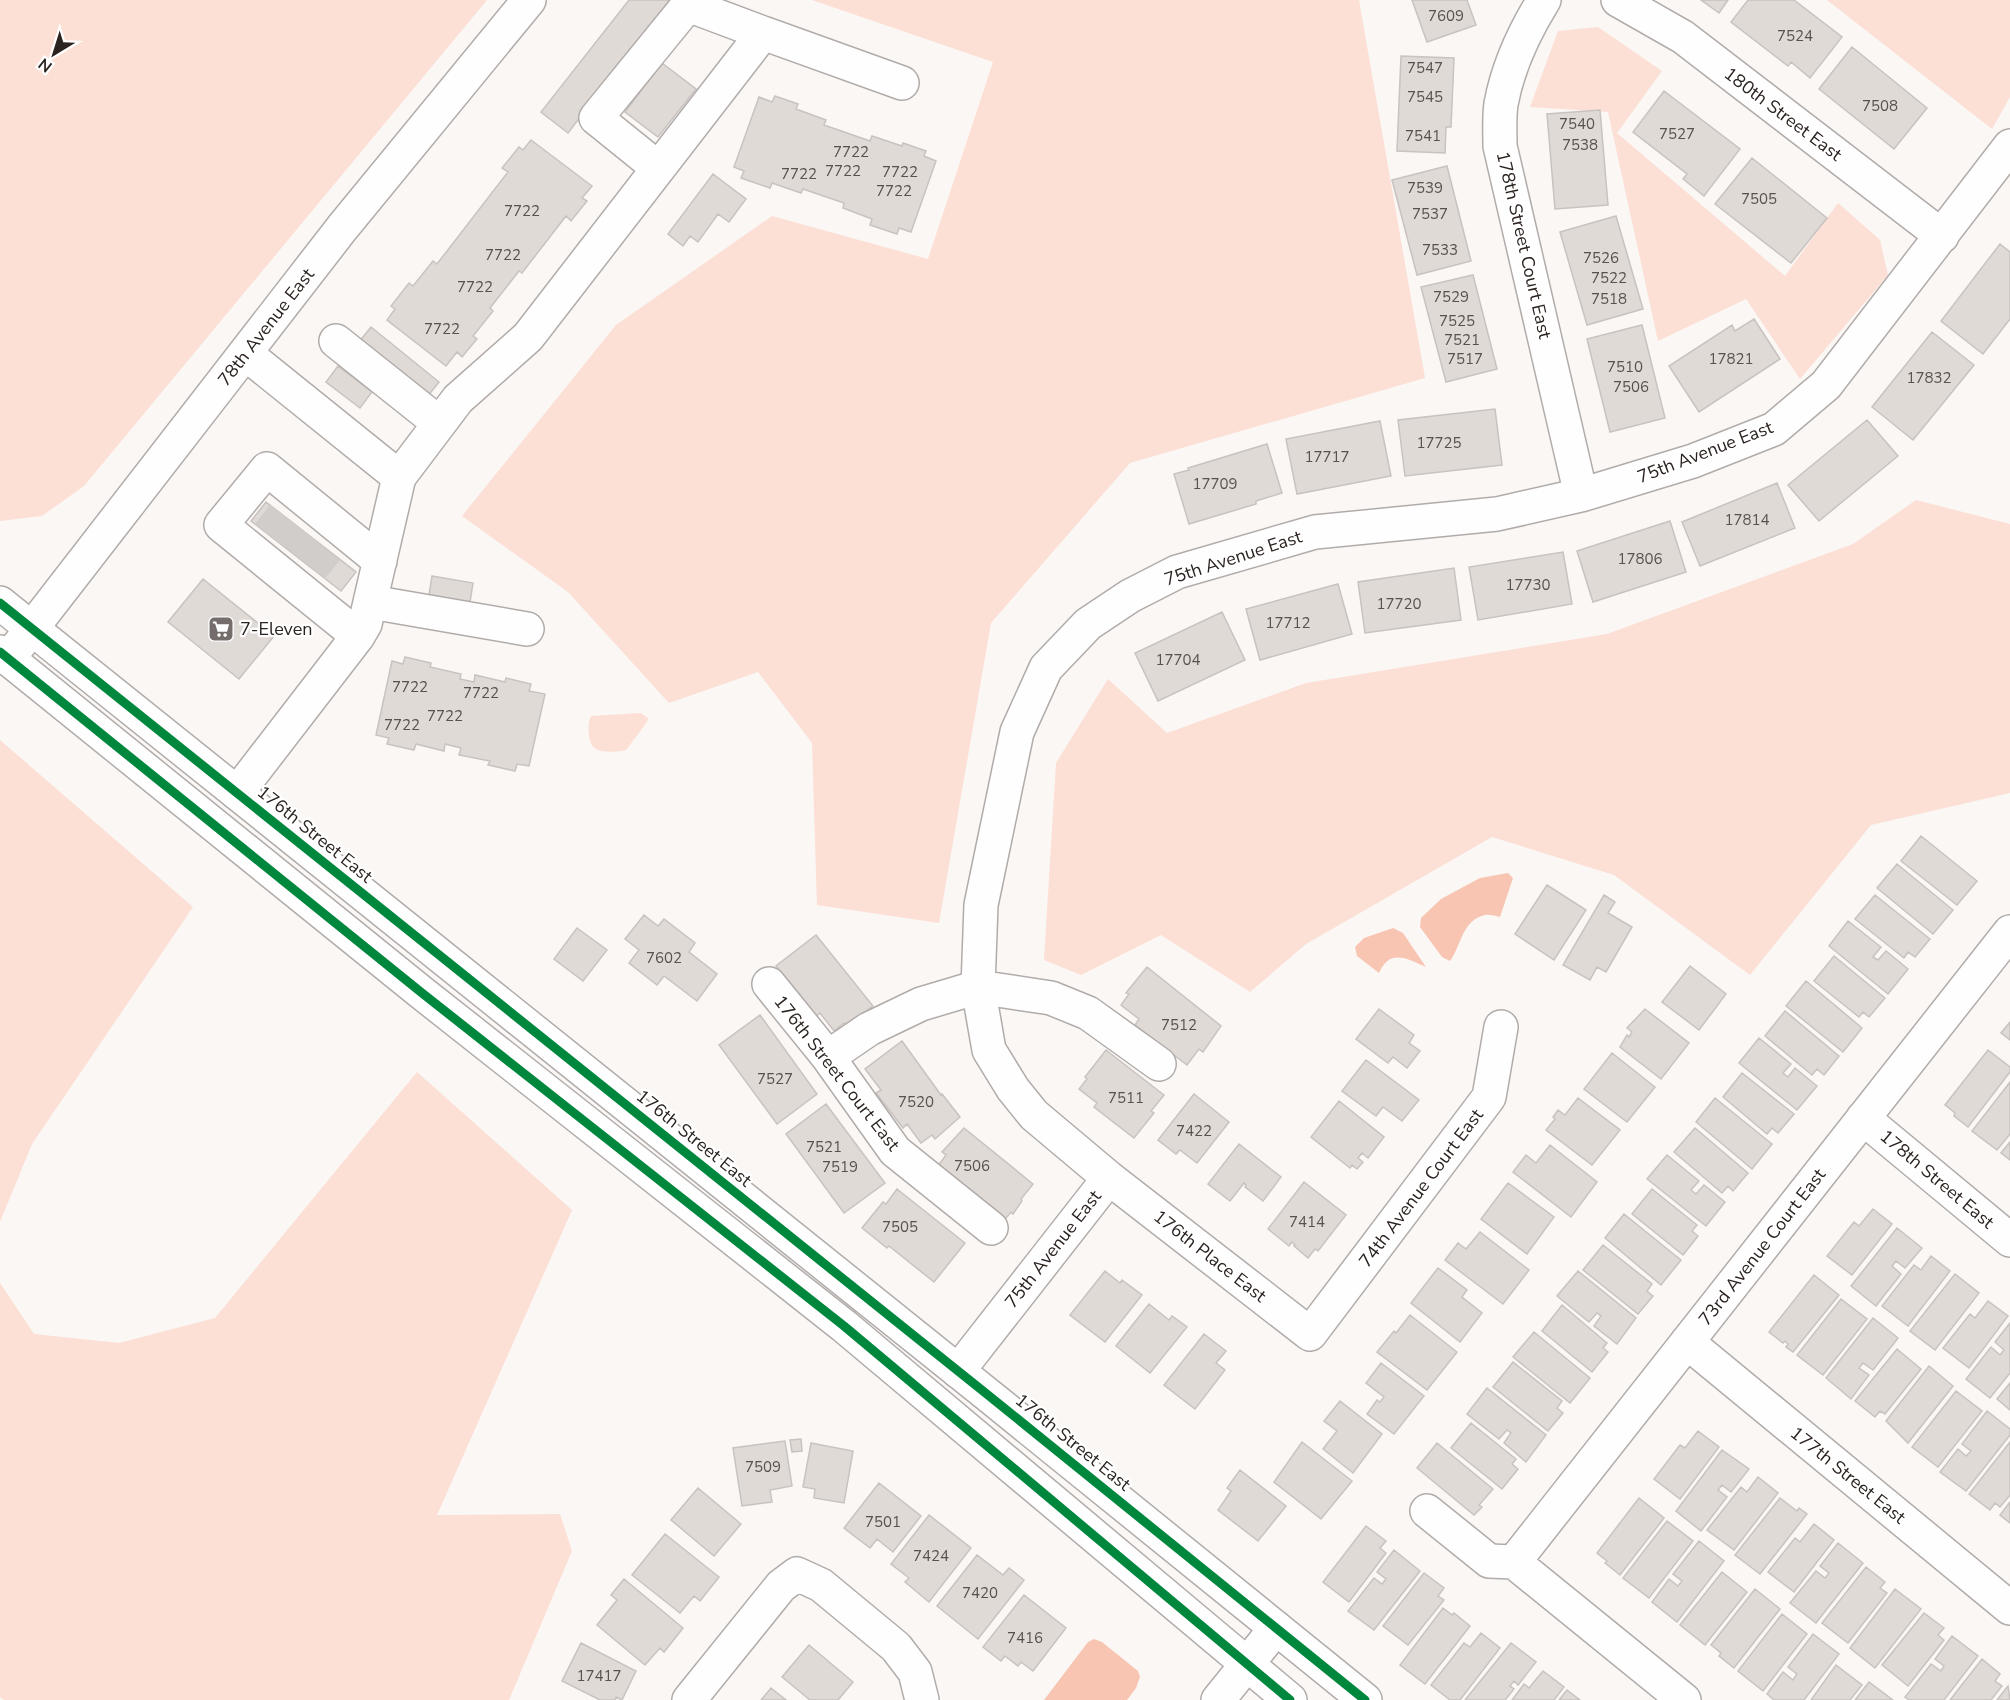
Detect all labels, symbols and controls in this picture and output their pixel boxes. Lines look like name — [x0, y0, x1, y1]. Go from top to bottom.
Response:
house number: 7609 — [1428, 6, 1464, 26]
north arrow — [24, 24, 84, 84]
house number: 7524 — [1777, 26, 1813, 46]
text: N — [34, 53, 57, 77]
house number: 7547 — [1407, 58, 1443, 78]
street label: 180th Street East — [1719, 62, 1847, 167]
house number: 7545 — [1407, 87, 1443, 107]
house number: 7508 — [1862, 96, 1898, 116]
house number: 7540 — [1559, 114, 1595, 134]
house number: 7527 — [1659, 124, 1695, 144]
house number: 7541 — [1405, 126, 1441, 146]
house number: 7538 — [1562, 135, 1598, 155]
house number: 7722 — [833, 142, 869, 162]
street label: 178th Street Court East — [1491, 149, 1557, 342]
house number: 7722 — [825, 161, 861, 181]
house number: 7722 — [882, 162, 918, 182]
house number: 7722 — [781, 164, 817, 184]
house number: 7539 — [1407, 178, 1443, 198]
house number: 7722 — [876, 181, 912, 201]
house number: 7505 — [1741, 189, 1777, 209]
house number: 7722 — [504, 201, 540, 221]
house number: 7537 — [1412, 204, 1448, 224]
house number: 7533 — [1422, 240, 1458, 260]
house number: 7722 — [485, 245, 521, 265]
house number: 7526 — [1583, 248, 1619, 268]
street label: 78th Avenue East — [212, 263, 320, 391]
house number: 7522 — [1591, 268, 1627, 288]
house number: 7722 — [457, 277, 493, 297]
house number: 7529 — [1433, 287, 1469, 307]
house number: 7518 — [1591, 289, 1627, 309]
house number: 7525 — [1439, 311, 1475, 331]
house number: 7722 — [424, 319, 460, 339]
house number: 7521 — [1444, 330, 1480, 350]
house number: 7517 — [1447, 349, 1483, 369]
house number: 17821 — [1708, 349, 1754, 369]
house number: 7510 — [1607, 357, 1643, 377]
house number: 17832 — [1906, 368, 1952, 388]
house number: 7506 — [1613, 377, 1649, 397]
street label: 75th Avenue East — [1634, 415, 1777, 489]
house number: 17725 — [1416, 433, 1462, 453]
house number: 17717 — [1304, 447, 1350, 467]
house number: 17709 — [1192, 474, 1238, 494]
house number: 17814 — [1724, 510, 1770, 530]
street label: 75th Avenue East — [1161, 524, 1306, 592]
house number: 17806 — [1617, 549, 1663, 569]
house number: 17730 — [1505, 575, 1551, 595]
house number: 17720 — [1376, 594, 1422, 614]
house number: 17712 — [1265, 613, 1311, 633]
supermarket icon: 7-Eleven — [206, 614, 236, 644]
place label: 7-Eleven — [240, 617, 313, 641]
house number: 17704 — [1155, 650, 1201, 670]
house number: 7722 — [392, 677, 428, 697]
house number: 7722 — [463, 683, 499, 703]
house number: 7722 — [427, 706, 463, 726]
house number: 7722 — [384, 715, 420, 735]
street label: 176th Street East — [252, 780, 378, 888]
house number: 7602 — [646, 948, 682, 968]
street label: 176th Street Court East — [769, 990, 906, 1156]
house number: 7512 — [1161, 1015, 1197, 1035]
house number: 7527 — [757, 1069, 793, 1089]
street label: 176th Street East — [631, 1084, 757, 1192]
house number: 7511 — [1108, 1088, 1144, 1108]
house number: 7520 — [898, 1092, 934, 1112]
street label: 74th Avenue Court East — [1353, 1103, 1489, 1272]
house number: 7422 — [1176, 1121, 1212, 1141]
street label: 178th Street East — [1875, 1124, 2000, 1234]
house number: 7521 — [806, 1137, 842, 1157]
house number: 7506 — [954, 1156, 990, 1176]
house number: 7519 — [822, 1157, 858, 1177]
street label: 73rd Avenue Court East — [1693, 1163, 1831, 1330]
street label: 75th Avenue East — [999, 1185, 1107, 1313]
street label: 176th Place East — [1149, 1204, 1272, 1308]
house number: 7414 — [1289, 1212, 1325, 1232]
house number: 7505 — [882, 1217, 918, 1237]
street label: 176th Street East — [1010, 1388, 1136, 1496]
street label: 177th Street East — [1785, 1421, 1911, 1529]
house number: 7509 — [745, 1457, 781, 1477]
house number: 7501 — [865, 1512, 901, 1532]
house number: 7424 — [913, 1546, 949, 1566]
house number: 7420 — [962, 1583, 998, 1603]
house number: 7416 — [1007, 1628, 1043, 1648]
house number: 17417 — [576, 1666, 622, 1686]

